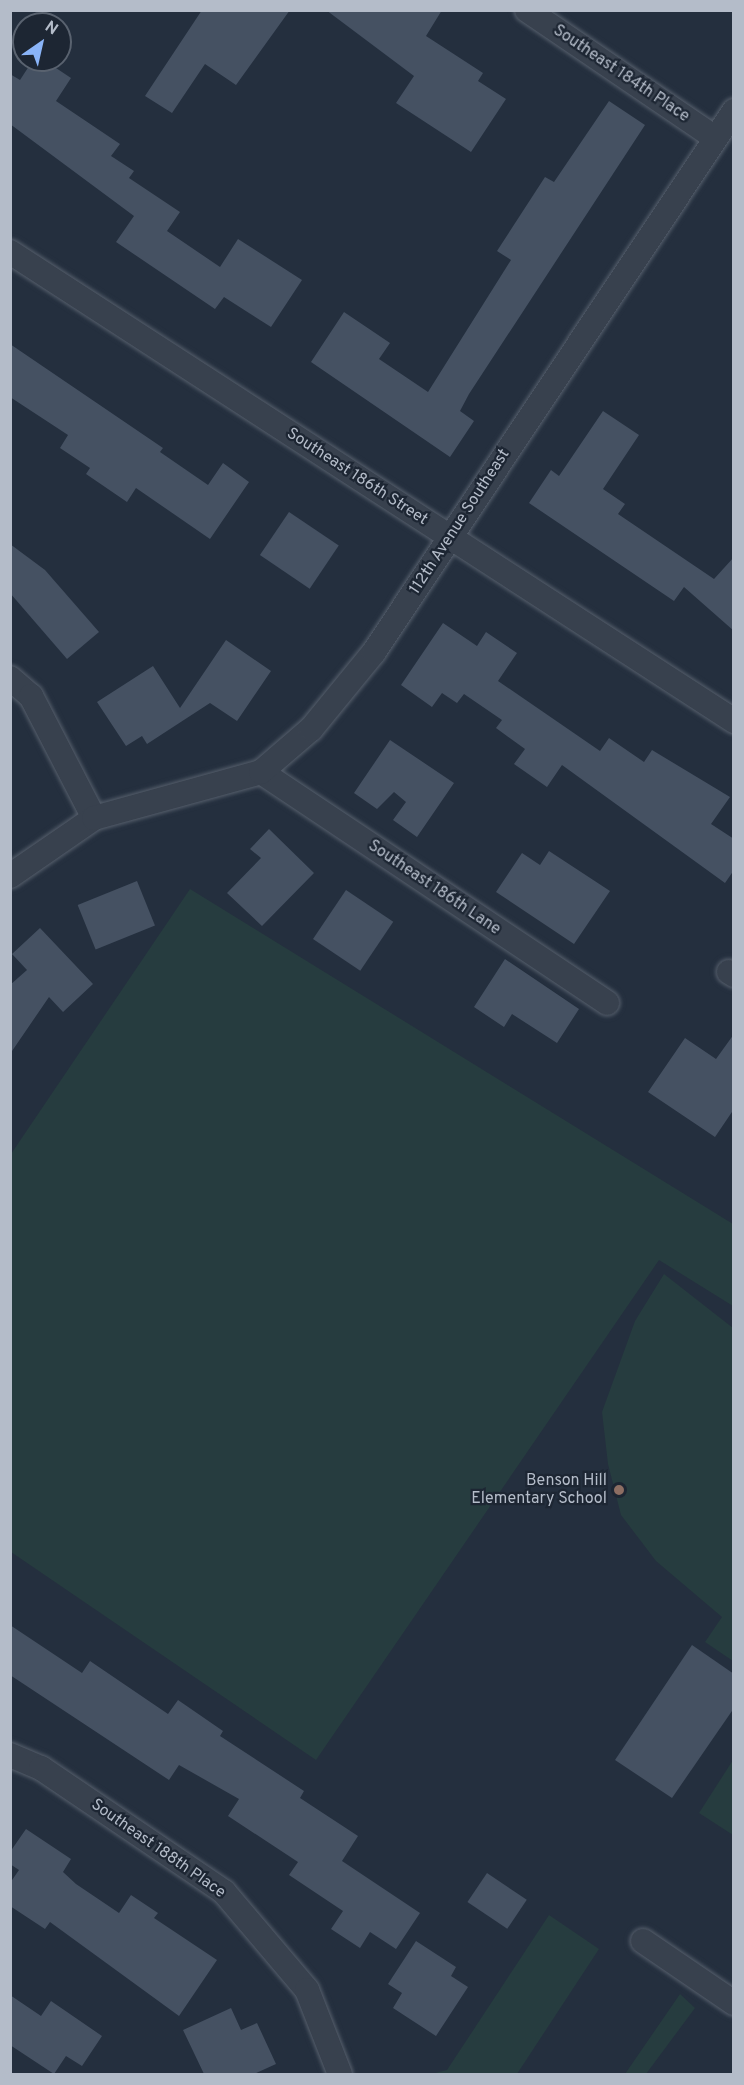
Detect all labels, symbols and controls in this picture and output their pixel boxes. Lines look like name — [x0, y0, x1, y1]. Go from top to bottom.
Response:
north arrow — [12, 12, 72, 72]
text: N — [41, 17, 61, 40]
street label: Southeast 184th Place — [549, 21, 693, 127]
street label: Southeast 186th Street — [283, 424, 431, 530]
street label: 112th Avenue Southeast — [406, 445, 514, 599]
street label: Southeast 186th Lane — [364, 837, 504, 939]
place label: Benson Hill Elementary School — [471, 1471, 607, 1509]
marker: Benson Hill Elementary School — [612, 1483, 626, 1497]
street label: Southeast 188th Place — [87, 1795, 229, 1903]

